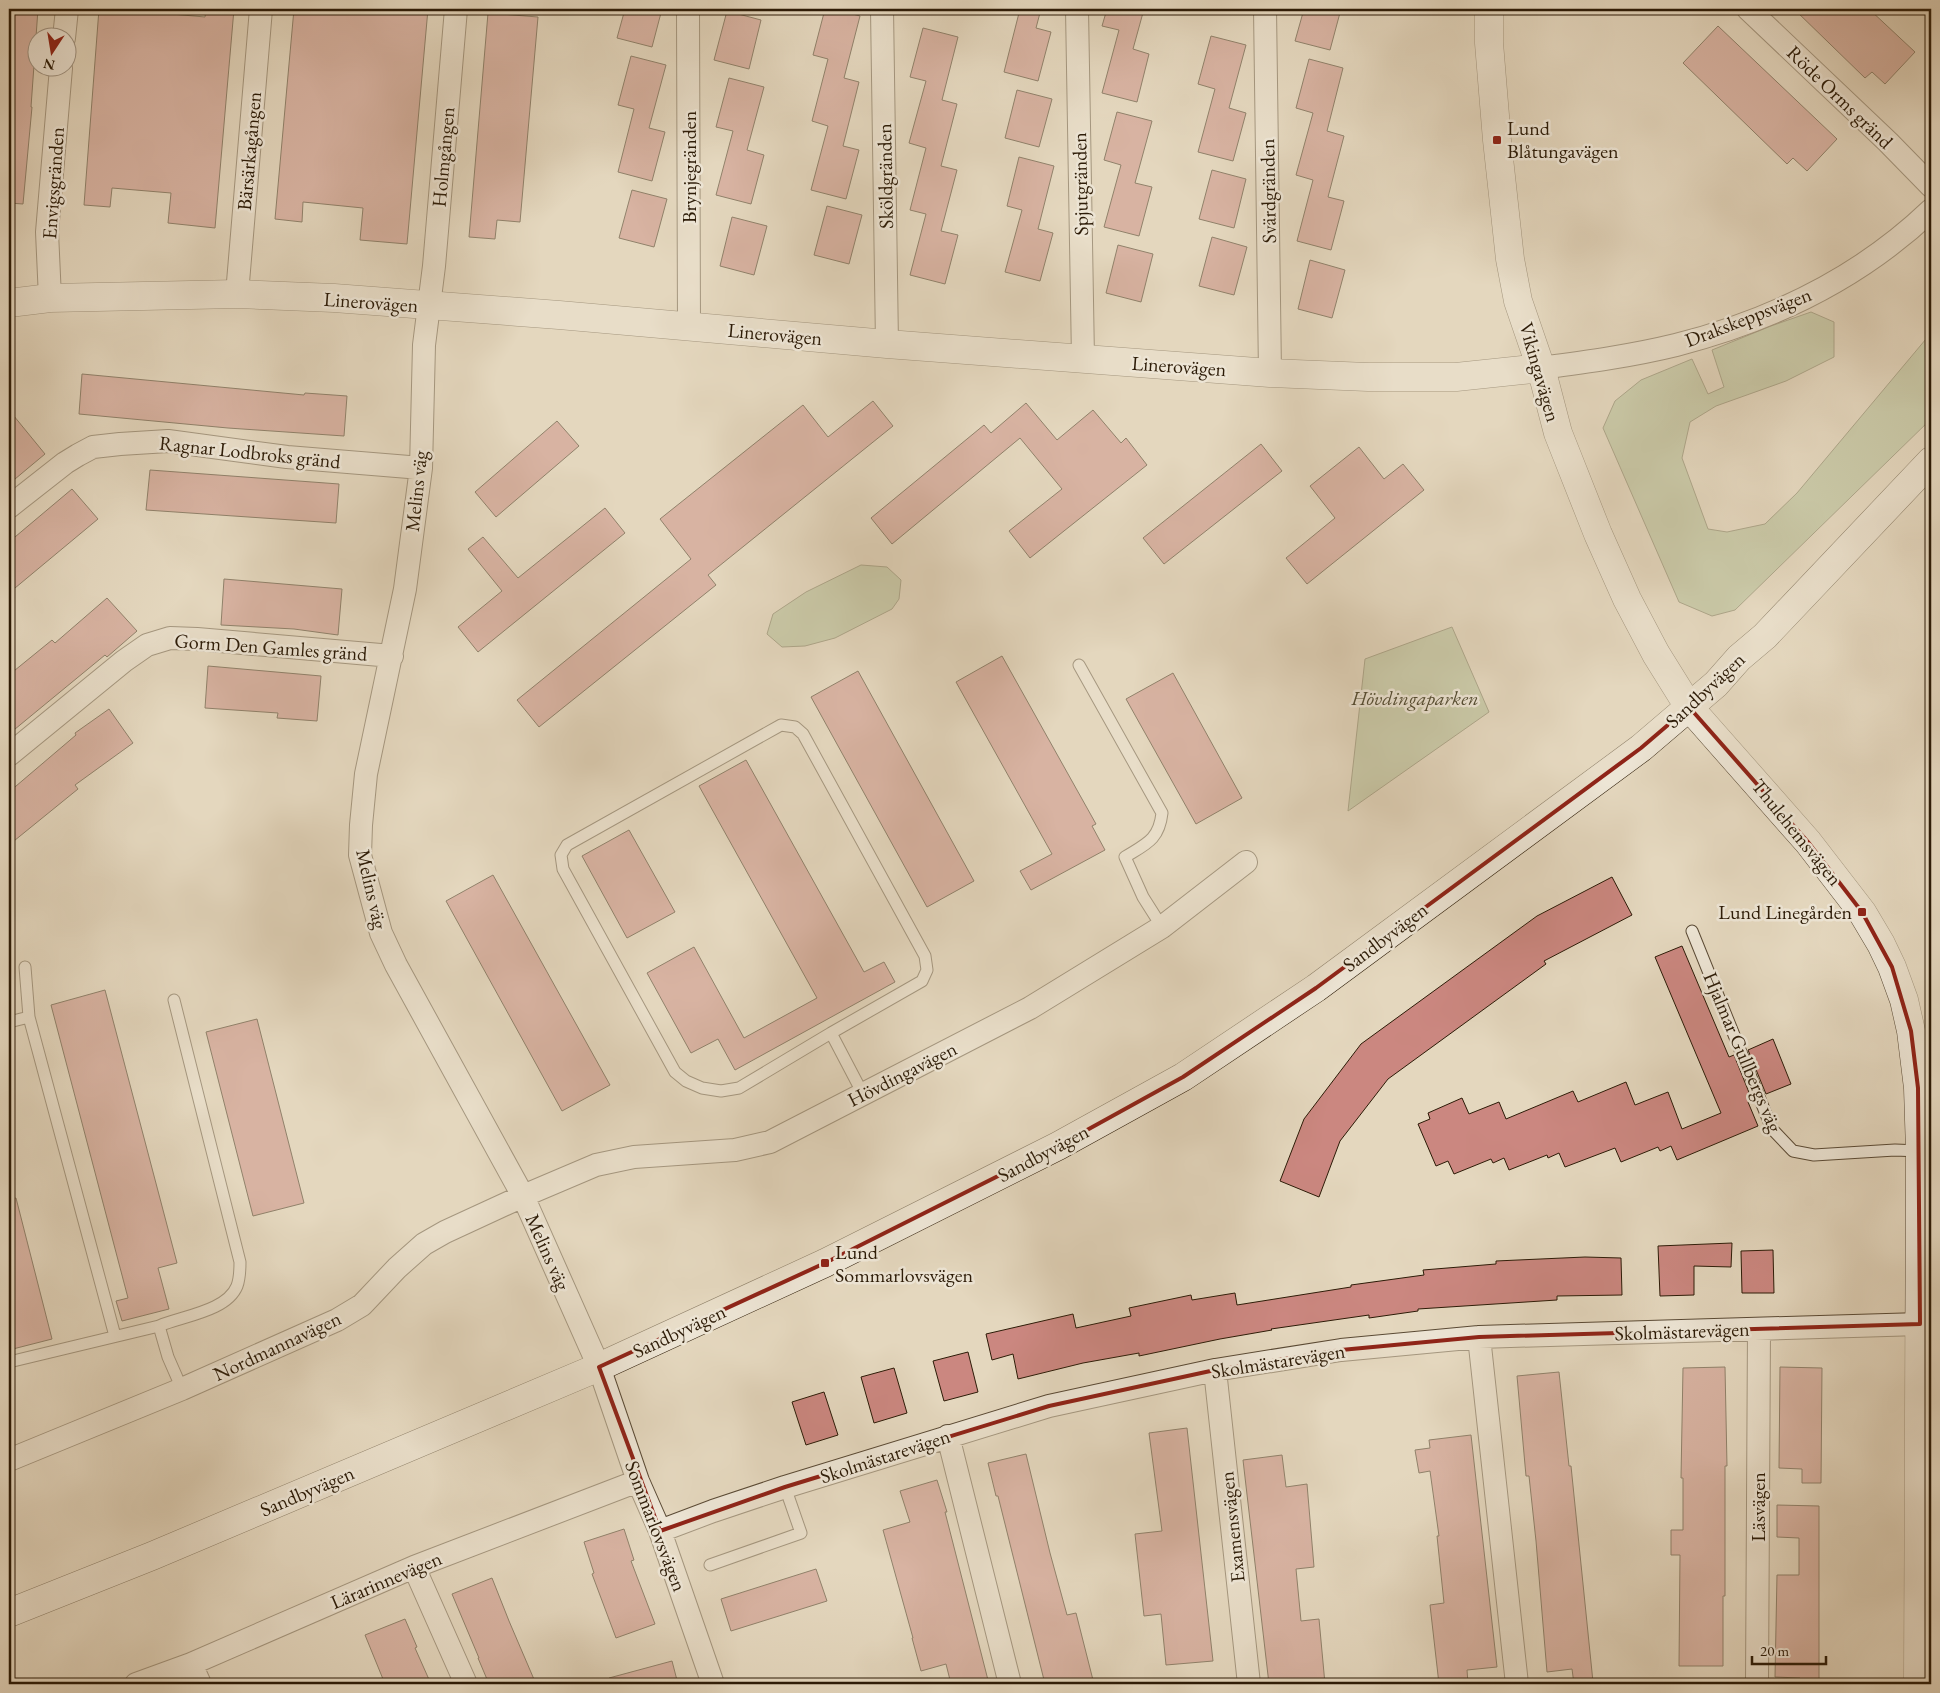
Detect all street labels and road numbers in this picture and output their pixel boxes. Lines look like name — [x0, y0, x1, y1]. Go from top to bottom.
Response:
street label: Röde Orms gränd — [1781, 40, 1899, 155]
street label: Bärsärkagången — [231, 90, 267, 212]
street label: Holmgången — [426, 105, 460, 208]
street label: Brynjegränden — [676, 110, 702, 223]
street label: Sköldgränden — [871, 123, 899, 229]
street label: Envigsgränden — [36, 126, 70, 240]
street label: Spjutgränden — [1066, 132, 1094, 236]
street label: Svärdgränden — [1254, 138, 1282, 244]
street label: Drakskeppsvägen — [1681, 281, 1815, 353]
street label: Linerovägen — [323, 286, 420, 318]
street label: Linerovägen — [727, 317, 824, 351]
street label: Vikingavägen — [1513, 319, 1567, 425]
street label: Linerovägen — [1131, 350, 1228, 382]
street label: Ragnar Lodbroks gränd — [158, 430, 343, 475]
street label: Melins väg — [399, 449, 433, 533]
street label: Gorm Den Gamles gränd — [174, 627, 369, 667]
street label: Sandbyvägen — [1660, 646, 1751, 734]
street label: Thulehemsvägen — [1746, 773, 1848, 891]
street label: Melins väg — [350, 846, 394, 932]
street label: Sandbyvägen — [1337, 896, 1433, 977]
street label: Hjalmar Gullbergs väg — [1698, 968, 1789, 1136]
street label: Hövdingavägen — [843, 1035, 961, 1113]
street label: Sandbyvägen — [993, 1118, 1094, 1188]
street label: Melins väg — [520, 1210, 577, 1295]
street label: Sandbyvägen — [628, 1298, 730, 1364]
street label: Nordmannavägen — [209, 1305, 346, 1387]
street label: Skolmästarevägen — [1614, 1316, 1751, 1346]
street label: Skolmästarevägen — [1209, 1338, 1347, 1384]
street label: Skolmästarevägen — [817, 1423, 954, 1489]
street label: Sommarlovsvägen — [619, 1457, 693, 1596]
street label: Sandbyvägen — [256, 1459, 359, 1523]
street label: Examensvägen — [1213, 1470, 1251, 1584]
street label: Läsvägen — [1745, 1472, 1771, 1542]
street label: Lärarinnevägen — [326, 1545, 446, 1615]

